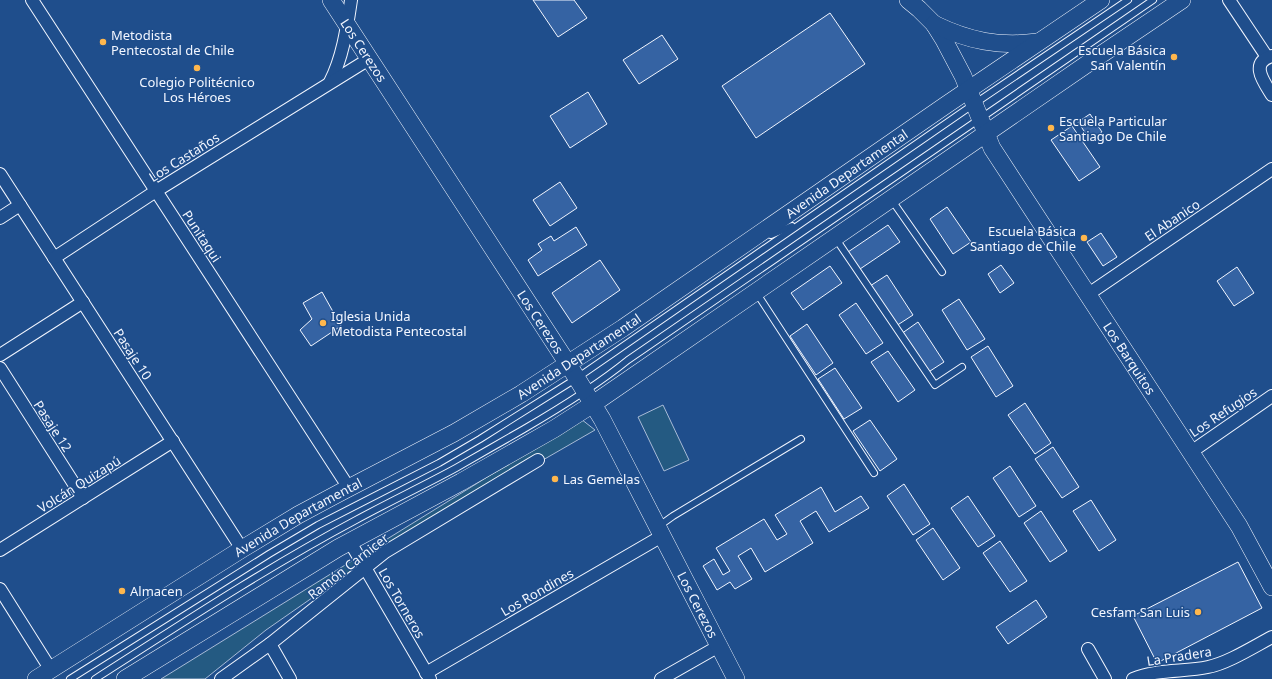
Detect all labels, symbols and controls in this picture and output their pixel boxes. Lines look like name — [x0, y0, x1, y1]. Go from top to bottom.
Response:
street label: Los Cerezos — [336, 15, 391, 86]
place label: Metodista Pentecostal de Chile — [111, 26, 234, 59]
marker: Metodista Pentecostal de Chile — [98, 37, 108, 47]
place label: Escuela Básica San Valentín — [1078, 41, 1166, 74]
marker: Escuela Básica San Valentín — [1169, 52, 1179, 62]
marker: Colegio Politécnico Los Héroes — [192, 63, 202, 73]
place label: Colegio Politécnico Los Héroes — [139, 73, 255, 106]
place label: Escuela Particular Santiago De Chile — [1059, 112, 1168, 145]
marker: Escuela Particular Santiago De Chile — [1046, 123, 1056, 133]
street label: Avenida Departamental — [782, 125, 911, 222]
street label: Los Castaños — [145, 128, 223, 186]
street label: El Abanico — [1141, 195, 1203, 245]
street label: Punitaqui — [178, 207, 226, 265]
place label: Escuela Básica Santiago de Chile — [970, 222, 1076, 255]
marker: Escuela Básica Santiago de Chile — [1079, 233, 1089, 243]
street label: Los Cerezos — [513, 287, 568, 357]
place label: Iglesia Unida Metodista Pentecostal — [331, 307, 467, 340]
street label: Avenida Departamental — [513, 309, 645, 403]
marker: Iglesia Unida Metodista Pentecostal — [318, 318, 328, 328]
street label: Los Barquitos — [1099, 319, 1160, 398]
street label: Pasaje 10 — [110, 325, 156, 383]
street label: Los Refugios — [1186, 383, 1260, 441]
street label: Pasaje 12 — [30, 397, 76, 455]
street label: Volcán Quizapú — [34, 451, 124, 517]
place label: Las Gemelas — [563, 470, 640, 488]
street label: Avenida Departamental — [230, 474, 365, 561]
marker: Las Gemelas — [550, 474, 560, 484]
street label: Ramón Carnicer — [304, 528, 393, 603]
street label: Los Rondines — [497, 564, 577, 620]
street label: Los Torneros — [375, 565, 429, 641]
street label: Los Cerezos — [673, 568, 722, 641]
place label: Almacen — [130, 582, 183, 600]
marker: Almacen — [117, 586, 127, 596]
place label: Cesfam San Luis — [1091, 603, 1190, 621]
marker: Cesfam San Luis — [1193, 607, 1203, 617]
street label: La Pradera — [1145, 642, 1213, 670]

